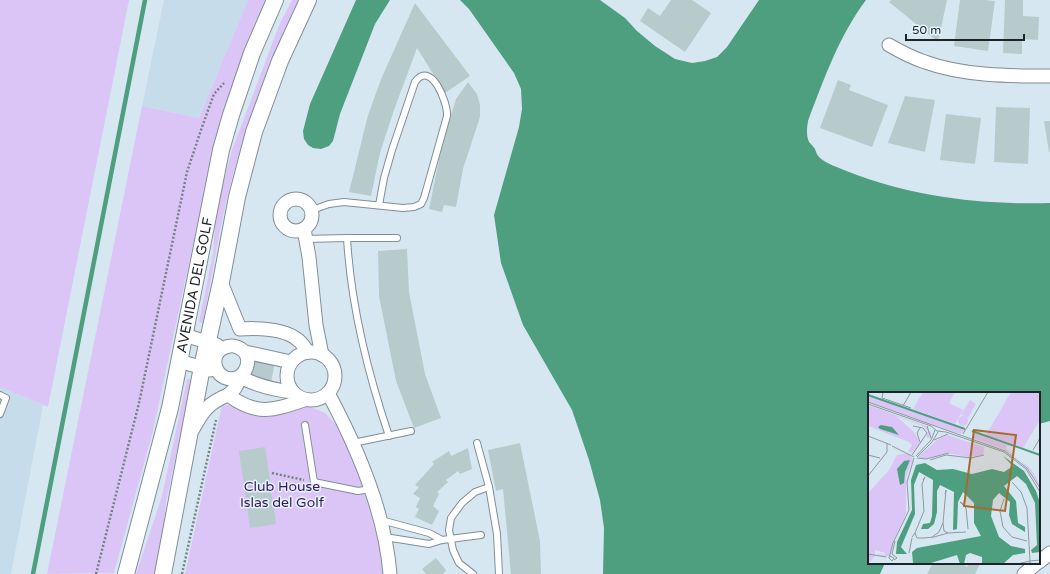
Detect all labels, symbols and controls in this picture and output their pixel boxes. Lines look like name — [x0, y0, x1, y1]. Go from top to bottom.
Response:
scale bar — [906, 16, 1024, 42]
text: 50 m — [912, 23, 941, 37]
street label: AVENIDA DEL GOLF — [173, 215, 216, 354]
inset map — [868, 392, 1040, 564]
park label: Club House Islas del Golf — [240, 478, 325, 511]

